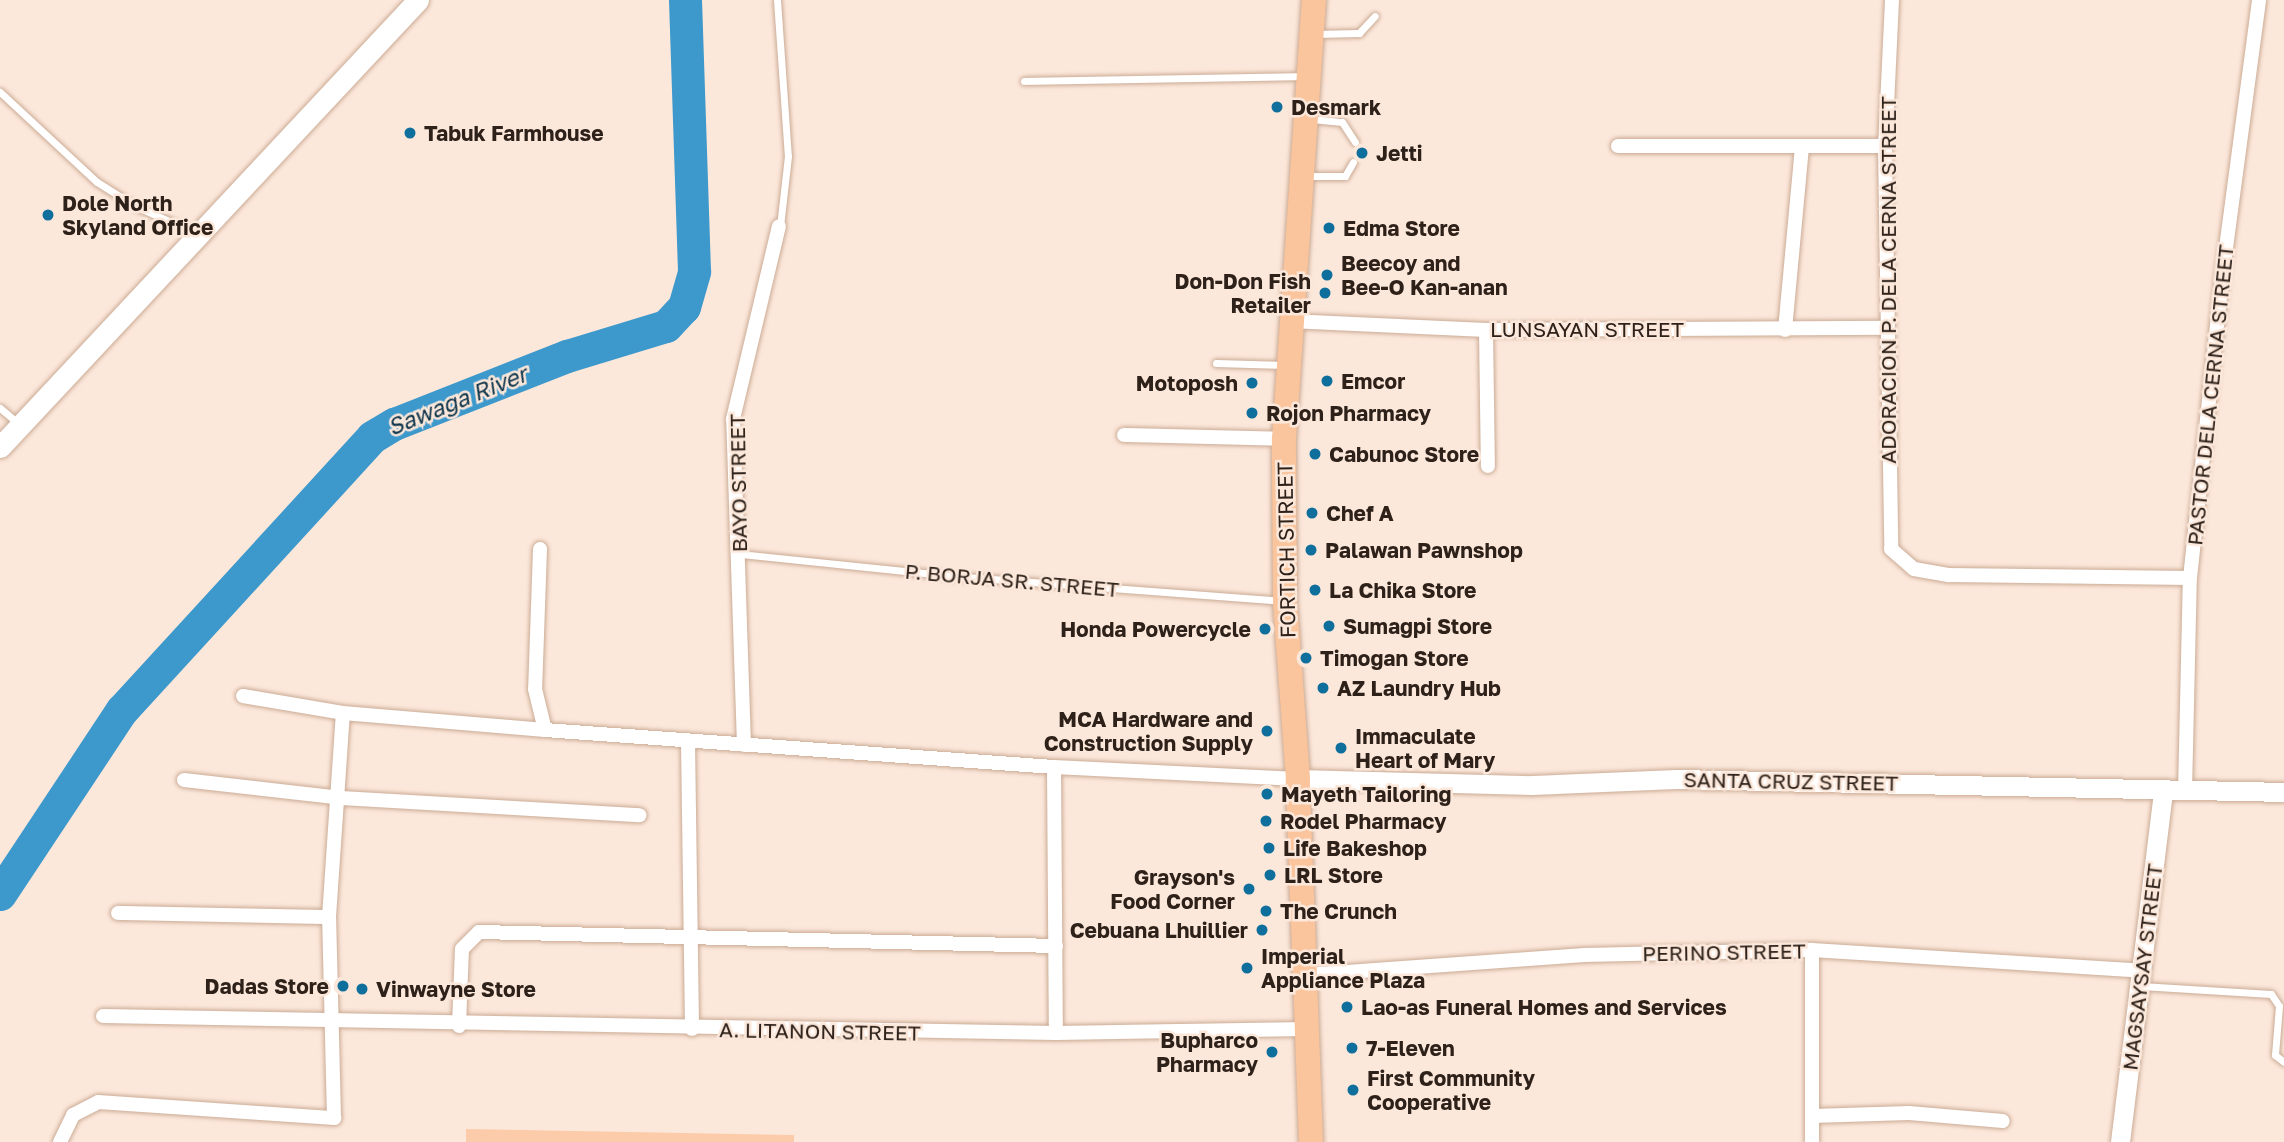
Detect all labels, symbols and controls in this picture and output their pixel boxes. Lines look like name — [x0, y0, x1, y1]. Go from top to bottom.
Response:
place label: Desmark — [1291, 94, 1381, 120]
street label: ADORACION P. DELA CERNA STREET — [1875, 96, 1901, 464]
marker: Desmark — [1269, 99, 1285, 115]
place label: Tabuk Farmhouse — [424, 120, 604, 146]
marker: Tabuk Farmhouse — [402, 125, 418, 141]
place label: Jetti — [1376, 140, 1423, 166]
marker: Jetti — [1354, 145, 1370, 161]
place label: Dole North Skyland Office — [62, 190, 213, 240]
marker: Dole North Skyland Office — [40, 207, 56, 223]
place label: Edma Store — [1343, 215, 1460, 241]
marker: Edma Store — [1321, 220, 1337, 236]
street label: PASTOR DELA CERNA STREET — [2182, 243, 2238, 547]
place label: Beecoy and Bee-O Kan-anan — [1341, 250, 1508, 300]
marker: Beecoy and Bee-O Kan-anan — [1319, 267, 1335, 283]
place label: Don-Don Fish Retailer — [1174, 268, 1311, 318]
marker: Don-Don Fish Retailer — [1317, 285, 1333, 301]
street label: LUNSAYAN STREET — [1490, 316, 1684, 342]
water label: Sawaga River — [383, 359, 531, 441]
place label: Emcor — [1341, 368, 1405, 394]
place label: Motoposh — [1136, 370, 1238, 396]
marker: Emcor — [1319, 373, 1335, 389]
marker: Motoposh — [1244, 375, 1260, 391]
place label: Rojon Pharmacy — [1266, 400, 1431, 426]
marker: Rojon Pharmacy — [1244, 405, 1260, 421]
street label: BAYO STREET — [724, 413, 752, 553]
place label: Cabunoc Store — [1329, 441, 1479, 467]
marker: Cabunoc Store — [1307, 446, 1323, 462]
street label: FORTICH STREET — [1272, 462, 1300, 638]
place label: Chef A — [1326, 500, 1394, 526]
marker: Chef A — [1304, 505, 1320, 521]
place label: Palawan Pawnshop — [1325, 537, 1523, 563]
marker: Palawan Pawnshop — [1303, 542, 1319, 558]
street label: P. BORJA SR. STREET — [904, 558, 1120, 602]
place label: La Chika Store — [1329, 577, 1477, 603]
marker: La Chika Store — [1307, 582, 1323, 598]
place label: Sumagpi Store — [1343, 613, 1492, 639]
place label: Honda Powercycle — [1060, 616, 1251, 642]
marker: Sumagpi Store — [1321, 618, 1337, 634]
marker: Honda Powercycle — [1257, 621, 1273, 637]
place label: Timogan Store — [1320, 645, 1469, 671]
marker: Timogan Store — [1298, 650, 1314, 666]
place label: AZ Laundry Hub — [1337, 675, 1501, 701]
marker: AZ Laundry Hub — [1315, 680, 1331, 696]
place label: MCA Hardware and Construction Supply — [1044, 706, 1253, 756]
marker: MCA Hardware and Construction Supply — [1259, 723, 1275, 739]
place label: Immaculate Heart of Mary — [1355, 723, 1495, 773]
marker: Immaculate Heart of Mary — [1333, 740, 1349, 756]
street label: SANTA CRUZ STREET — [1683, 767, 1899, 795]
place label: Mayeth Tailoring — [1281, 781, 1451, 807]
marker: Mayeth Tailoring — [1259, 786, 1275, 802]
place label: Rodel Pharmacy — [1280, 808, 1446, 834]
marker: Rodel Pharmacy — [1258, 813, 1274, 829]
place label: Life Bakeshop — [1283, 835, 1427, 861]
marker: Life Bakeshop — [1261, 840, 1277, 856]
place label: LRL Store — [1284, 862, 1383, 888]
street label: MAGSAYSAY STREET — [2117, 862, 2167, 1072]
place label: Grayson's Food Corner — [1110, 864, 1235, 914]
marker: LRL Store — [1262, 867, 1278, 883]
marker: Grayson's Food Corner — [1241, 881, 1257, 897]
place label: The Crunch — [1280, 898, 1397, 924]
marker: The Crunch — [1258, 903, 1274, 919]
place label: Cebuana Lhuillier — [1070, 917, 1248, 943]
marker: Cebuana Lhuillier — [1254, 922, 1270, 938]
street label: PERINO STREET — [1642, 938, 1806, 966]
place label: Imperial Appliance Plaza — [1261, 943, 1425, 993]
marker: Imperial Appliance Plaza — [1239, 960, 1255, 976]
place label: Dadas Store — [205, 973, 329, 999]
place label: Vinwayne Store — [376, 976, 536, 1002]
marker: Dadas Store — [335, 978, 351, 994]
marker: Vinwayne Store — [354, 981, 370, 997]
place label: Lao-as Funeral Homes and Services — [1361, 994, 1727, 1020]
marker: Lao-as Funeral Homes and Services — [1339, 999, 1355, 1015]
street label: A. LITANON STREET — [719, 1017, 921, 1045]
place label: Bupharco Pharmacy — [1156, 1027, 1258, 1077]
place label: 7-Eleven — [1366, 1035, 1455, 1061]
marker: 7-Eleven — [1344, 1040, 1360, 1056]
marker: Bupharco Pharmacy — [1264, 1044, 1280, 1060]
place label: First Community Cooperative — [1367, 1065, 1535, 1115]
marker: First Community Cooperative — [1345, 1082, 1361, 1098]

